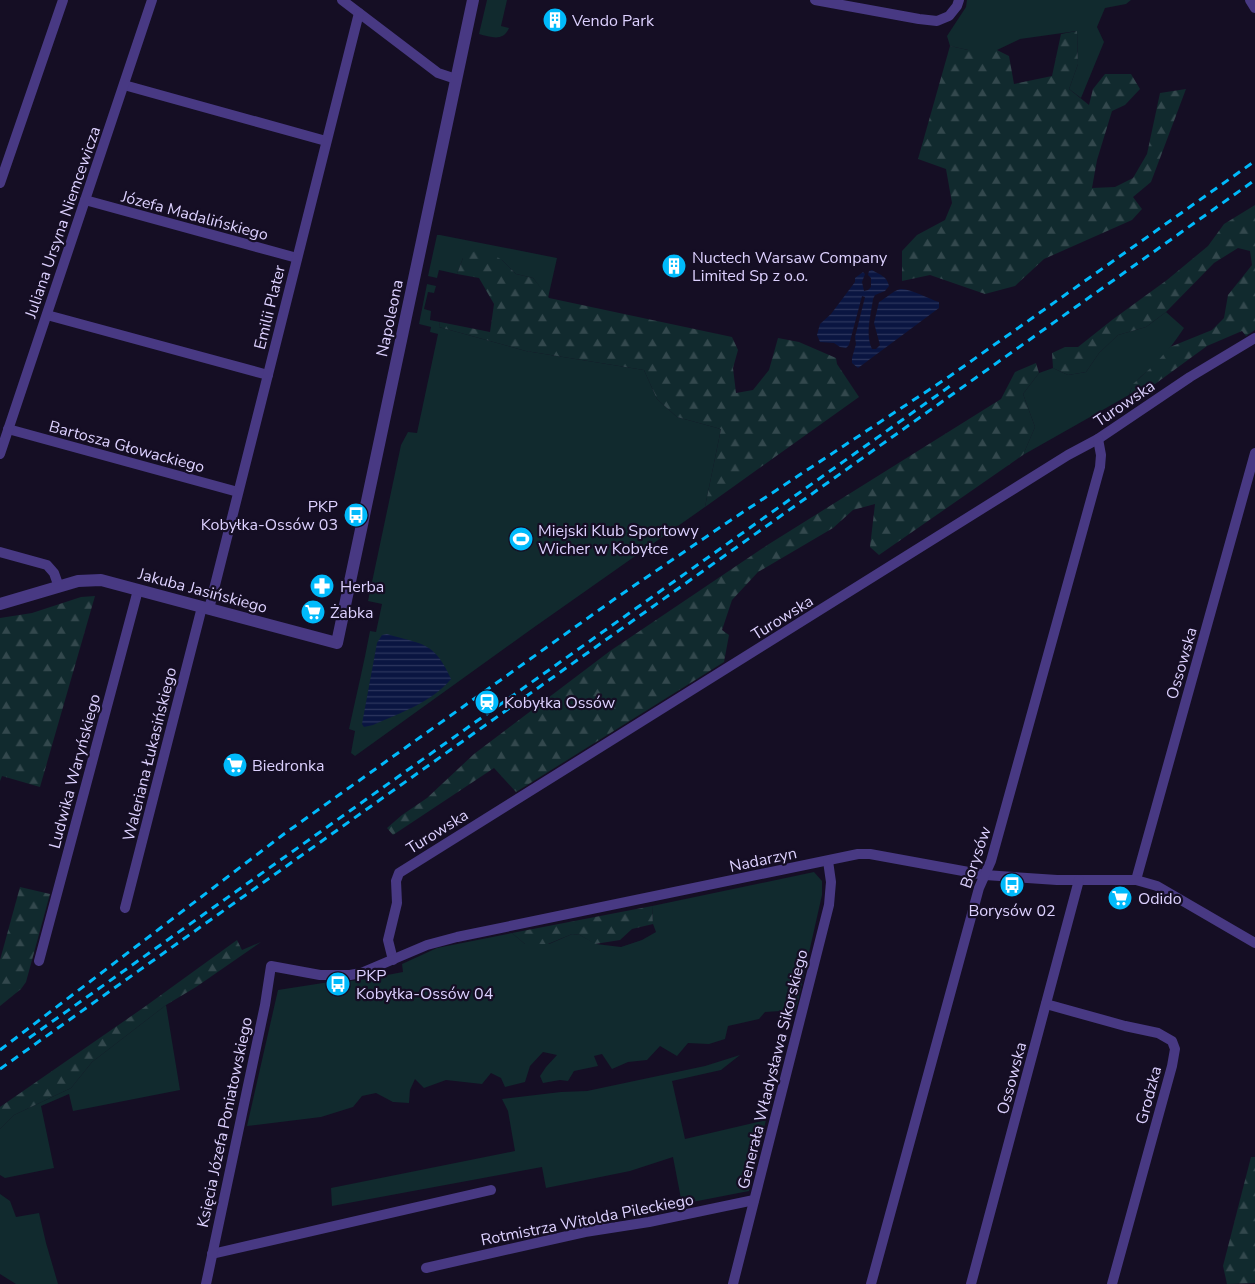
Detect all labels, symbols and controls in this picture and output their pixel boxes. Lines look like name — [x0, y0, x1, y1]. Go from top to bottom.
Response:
building icon: Vendo Park — [542, 7, 568, 33]
place label: Vendo Park — [571, 10, 655, 32]
street label: Juliana Ursyna Niemcewicza — [19, 124, 106, 322]
street label: Józefa Madalińskiego — [118, 186, 271, 246]
place label: Nuctech Warsaw Company Limited Sp z o.o. — [692, 247, 888, 287]
building icon: Nuctech Warsaw Company Limited Sp z o.o. — [661, 253, 687, 279]
street label: Emilii Plater — [249, 263, 291, 352]
street label: Napoleona — [371, 278, 409, 359]
street label: Turowska — [1090, 375, 1159, 432]
street label: Bartosza Głowackiego — [47, 416, 207, 478]
place label: PKP Kobyłka-Ossów 03 — [201, 496, 338, 536]
bus stop icon: PKP Kobyłka-Ossów 03 — [343, 502, 369, 528]
place label: Miejski Klub Sportowy Wicher w Kobyłce — [538, 520, 700, 560]
sports icon: Miejski Klub Sportowy Wicher w Kobyłce — [508, 526, 534, 552]
street label: Jakuba Jasińskiego — [135, 563, 270, 619]
pharmacy icon: Herba — [309, 573, 335, 599]
place label: Herba — [340, 576, 384, 598]
street label: Turowska — [747, 590, 818, 646]
supermarket icon: Żabka — [300, 599, 326, 625]
place label: Żabka — [330, 602, 373, 624]
street label: Ossowska — [1161, 625, 1203, 702]
street label: Waleriana Łukasińskiego — [118, 665, 182, 844]
station icon: Kobyłka Ossów — [474, 689, 500, 715]
street label: Ludwika Waryńskiego — [44, 691, 106, 851]
place label: Kobyłka Ossów — [504, 692, 616, 714]
supermarket icon: Biedronka — [222, 752, 248, 778]
place label: Biedronka — [252, 755, 324, 777]
street label: Turowska — [402, 804, 473, 860]
street label: Borysów — [955, 823, 997, 891]
street label: Nadarzyn — [727, 842, 799, 878]
bus stop icon: Borysów 02 — [999, 872, 1025, 898]
supermarket icon: Odido — [1107, 885, 1133, 911]
place label: Odido — [1138, 888, 1182, 910]
place label: Borysów 02 — [968, 900, 1056, 922]
street label: Generała Władysława Sikorskiego — [733, 947, 813, 1191]
place label: PKP Kobyłka-Ossów 04 — [356, 965, 494, 1005]
bus stop icon: PKP Kobyłka-Ossów 04 — [325, 971, 351, 997]
street label: Księcia Józefa Poniatowskiego — [192, 1015, 258, 1230]
street label: Ossowska — [992, 1040, 1032, 1117]
street label: Grodzka — [1131, 1064, 1167, 1127]
street label: Rotmistrza Witolda Pileckiego — [479, 1189, 696, 1251]

